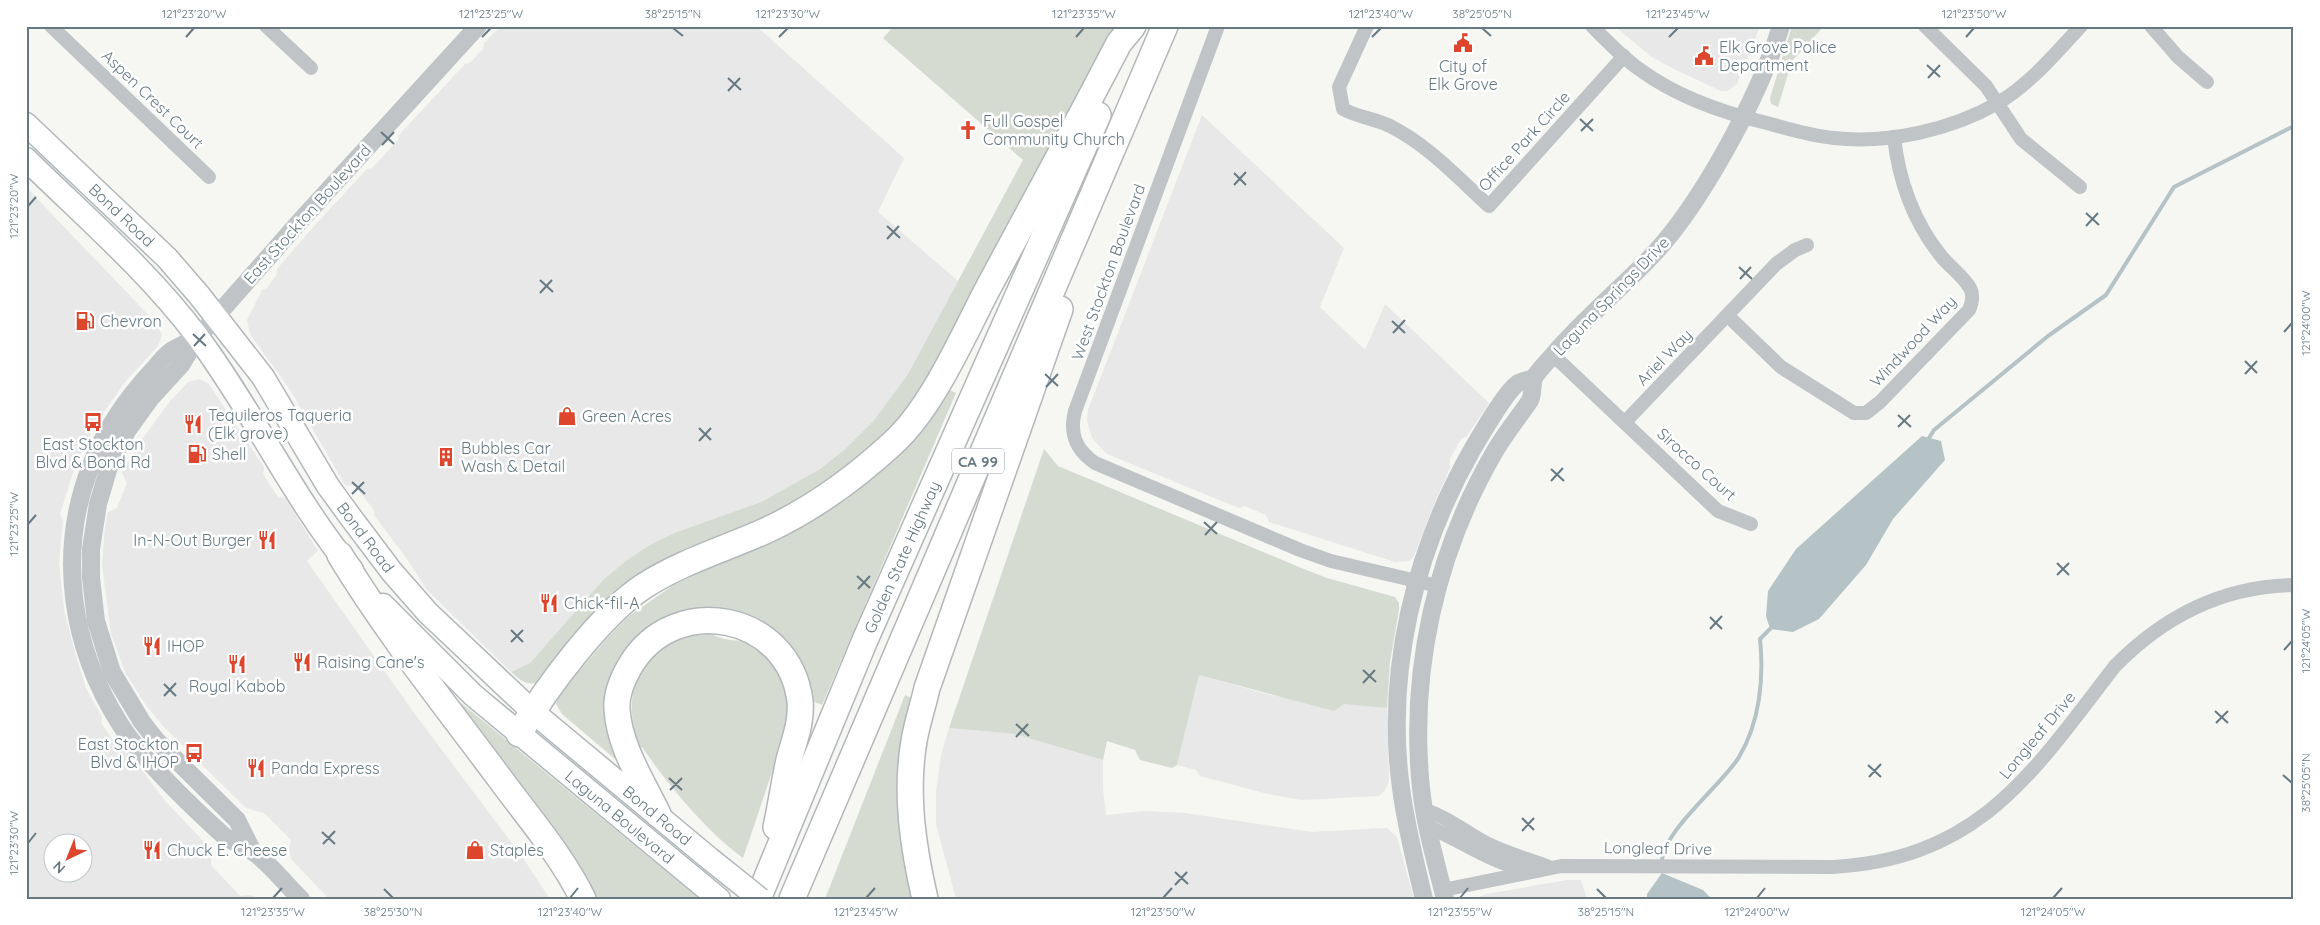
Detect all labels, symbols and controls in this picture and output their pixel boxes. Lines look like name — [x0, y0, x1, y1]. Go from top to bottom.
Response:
text: 121°23'20"W — [162, 6, 227, 21]
text: 121°23'25"W — [459, 6, 523, 21]
text: 38°25'15"N — [645, 6, 701, 21]
text: 121°23'30"W — [756, 6, 821, 21]
text: 121°23'35"W — [1052, 6, 1116, 21]
text: 121°23'40"W — [1349, 6, 1414, 21]
text: 38°25'05"N — [1452, 6, 1512, 21]
text: 121°23'45"W — [1646, 6, 1710, 21]
text: 121°23'50"W — [1942, 6, 2007, 21]
public building icon: City of Elk Grove — [1452, 32, 1474, 54]
place label: Elk Grove Police Department — [1719, 37, 1836, 75]
street label: Aspen Crest Court — [98, 45, 208, 153]
public building icon: Elk Grove Police Department — [1693, 45, 1715, 67]
place label: City of Elk Grove — [1428, 56, 1498, 94]
street label: Office Park Circle — [1474, 87, 1574, 195]
place label: Full Gospel Community Church — [983, 111, 1125, 149]
church icon: Full Gospel Community Church — [957, 119, 979, 141]
street label: East Stockton Boulevard — [239, 140, 375, 288]
text: 121°23'20"W — [6, 173, 21, 238]
street label: Bond Road — [85, 179, 159, 251]
street label: West Stockton Boulevard — [1067, 181, 1149, 363]
street label: Laguna Springs Drive — [1549, 232, 1673, 360]
text: 121°24'00"W — [2298, 290, 2313, 356]
street label: Windwood Way — [1866, 291, 1960, 391]
fuel station icon: Chevron — [74, 310, 96, 332]
place label: Chevron — [100, 311, 162, 331]
street label: Ariel Way — [1632, 324, 1696, 390]
place label: Tequileros Taqueria (Elk grove) — [208, 405, 352, 443]
shop icon: Green Acres — [556, 405, 578, 427]
place label: Green Acres — [582, 406, 672, 426]
bus stop icon: East Stockton Blvd & Bond Rd — [82, 411, 104, 433]
restaurant icon: Tequileros Taqueria (Elk grove) — [182, 413, 204, 435]
street label: Sirocco Court — [1653, 423, 1741, 505]
place label: East Stockton Blvd & Bond Rd — [35, 434, 151, 472]
place label: Bubbles Car Wash & Detail — [461, 438, 565, 476]
fuel station icon: Shell — [186, 443, 208, 465]
place label: Shell — [212, 444, 246, 464]
building icon: Bubbles Car Wash & Detail — [435, 446, 457, 468]
road number: CA 99 — [952, 448, 1004, 474]
street label: Golden State Highway — [859, 478, 944, 636]
text: 121°23'25"W — [6, 492, 21, 556]
street label: Bond Road — [333, 498, 399, 576]
restaurant icon: In-N-Out Burger — [256, 529, 278, 551]
place label: In-N-Out Burger — [133, 530, 252, 550]
restaurant icon: Chick-fil-A — [538, 592, 560, 614]
place label: Chick-fil-A — [564, 593, 640, 613]
text: 121°24'05"W — [2298, 608, 2313, 673]
restaurant icon: IHOP — [141, 635, 163, 657]
place label: IHOP — [167, 636, 204, 656]
restaurant icon: Raising Cane's — [291, 651, 313, 673]
place label: Raising Cane's — [317, 652, 424, 672]
restaurant icon: Royal Kabob — [226, 653, 248, 675]
place label: Royal Kabob — [189, 676, 285, 696]
street label: Longleaf Drive — [1995, 687, 2079, 783]
place label: East Stockton Blvd & IHOP — [78, 734, 179, 772]
bus stop icon: East Stockton Blvd & IHOP — [183, 742, 205, 764]
text: 38°25'05"N — [2298, 753, 2313, 813]
restaurant icon: Panda Express — [245, 757, 267, 779]
place label: Panda Express — [271, 758, 380, 778]
street label: Laguna Boulevard — [561, 766, 678, 868]
street label: Bond Road — [619, 781, 696, 849]
text: 121°23'30"W — [6, 810, 21, 875]
north arrow — [42, 832, 92, 882]
street label: Longleaf Drive — [1604, 837, 1712, 859]
restaurant icon: Chuck E. Cheese — [141, 839, 163, 861]
shop icon: Staples — [464, 839, 486, 861]
place label: Chuck E. Cheese — [167, 840, 287, 860]
place label: Staples — [490, 840, 544, 860]
text: N — [49, 857, 69, 878]
text: 121°23'35"W — [241, 904, 305, 919]
text: 38°25'30"N — [363, 904, 423, 919]
text: 121°23'40"W — [538, 904, 603, 919]
text: 121°23'45"W — [834, 904, 898, 919]
text: 121°23'50"W — [1131, 904, 1196, 919]
text: 121°23'55"W — [1428, 904, 1492, 919]
text: 38°25'15"N — [1578, 904, 1634, 919]
text: 121°24'00"W — [1724, 904, 1790, 919]
text: 121°24'05"W — [2021, 904, 2086, 919]

